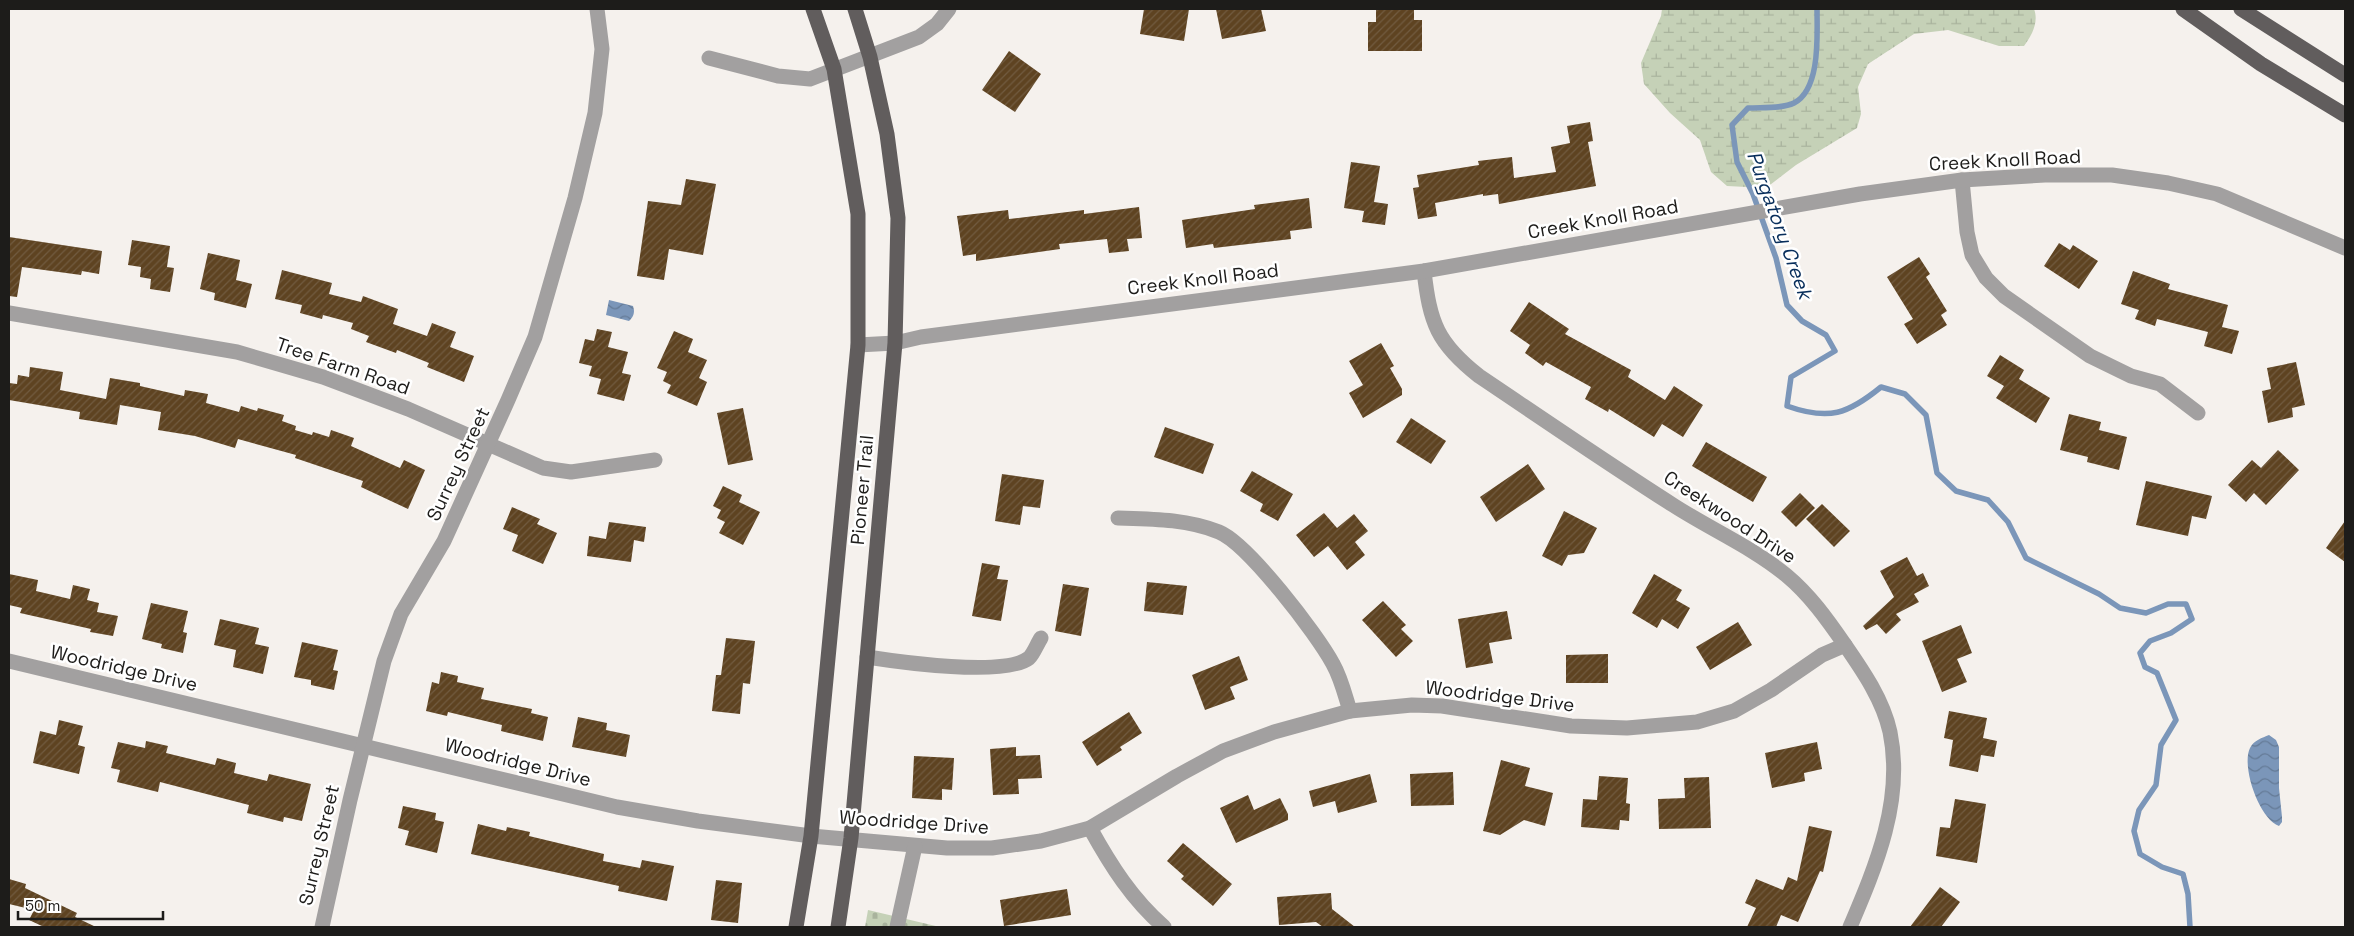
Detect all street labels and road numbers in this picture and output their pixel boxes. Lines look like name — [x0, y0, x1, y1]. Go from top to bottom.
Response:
street label: Creek Knoll Road — [1928, 144, 2082, 176]
street label: Creek Knoll Road — [1526, 193, 1680, 245]
street label: Creek Knoll Road — [1126, 257, 1280, 301]
street label: Tree Farm Road — [273, 331, 413, 401]
street label: Surrey Street — [421, 403, 495, 525]
street label: Pioneer Trail — [845, 434, 879, 546]
street label: Creekwood Drive — [1659, 465, 1801, 569]
street label: Woodridge Drive — [48, 639, 200, 697]
street label: Woodridge Drive — [1424, 674, 1576, 718]
street label: Woodridge Drive — [442, 732, 594, 792]
street label: Surrey Street — [293, 782, 345, 908]
street label: Woodridge Drive — [838, 804, 990, 840]

